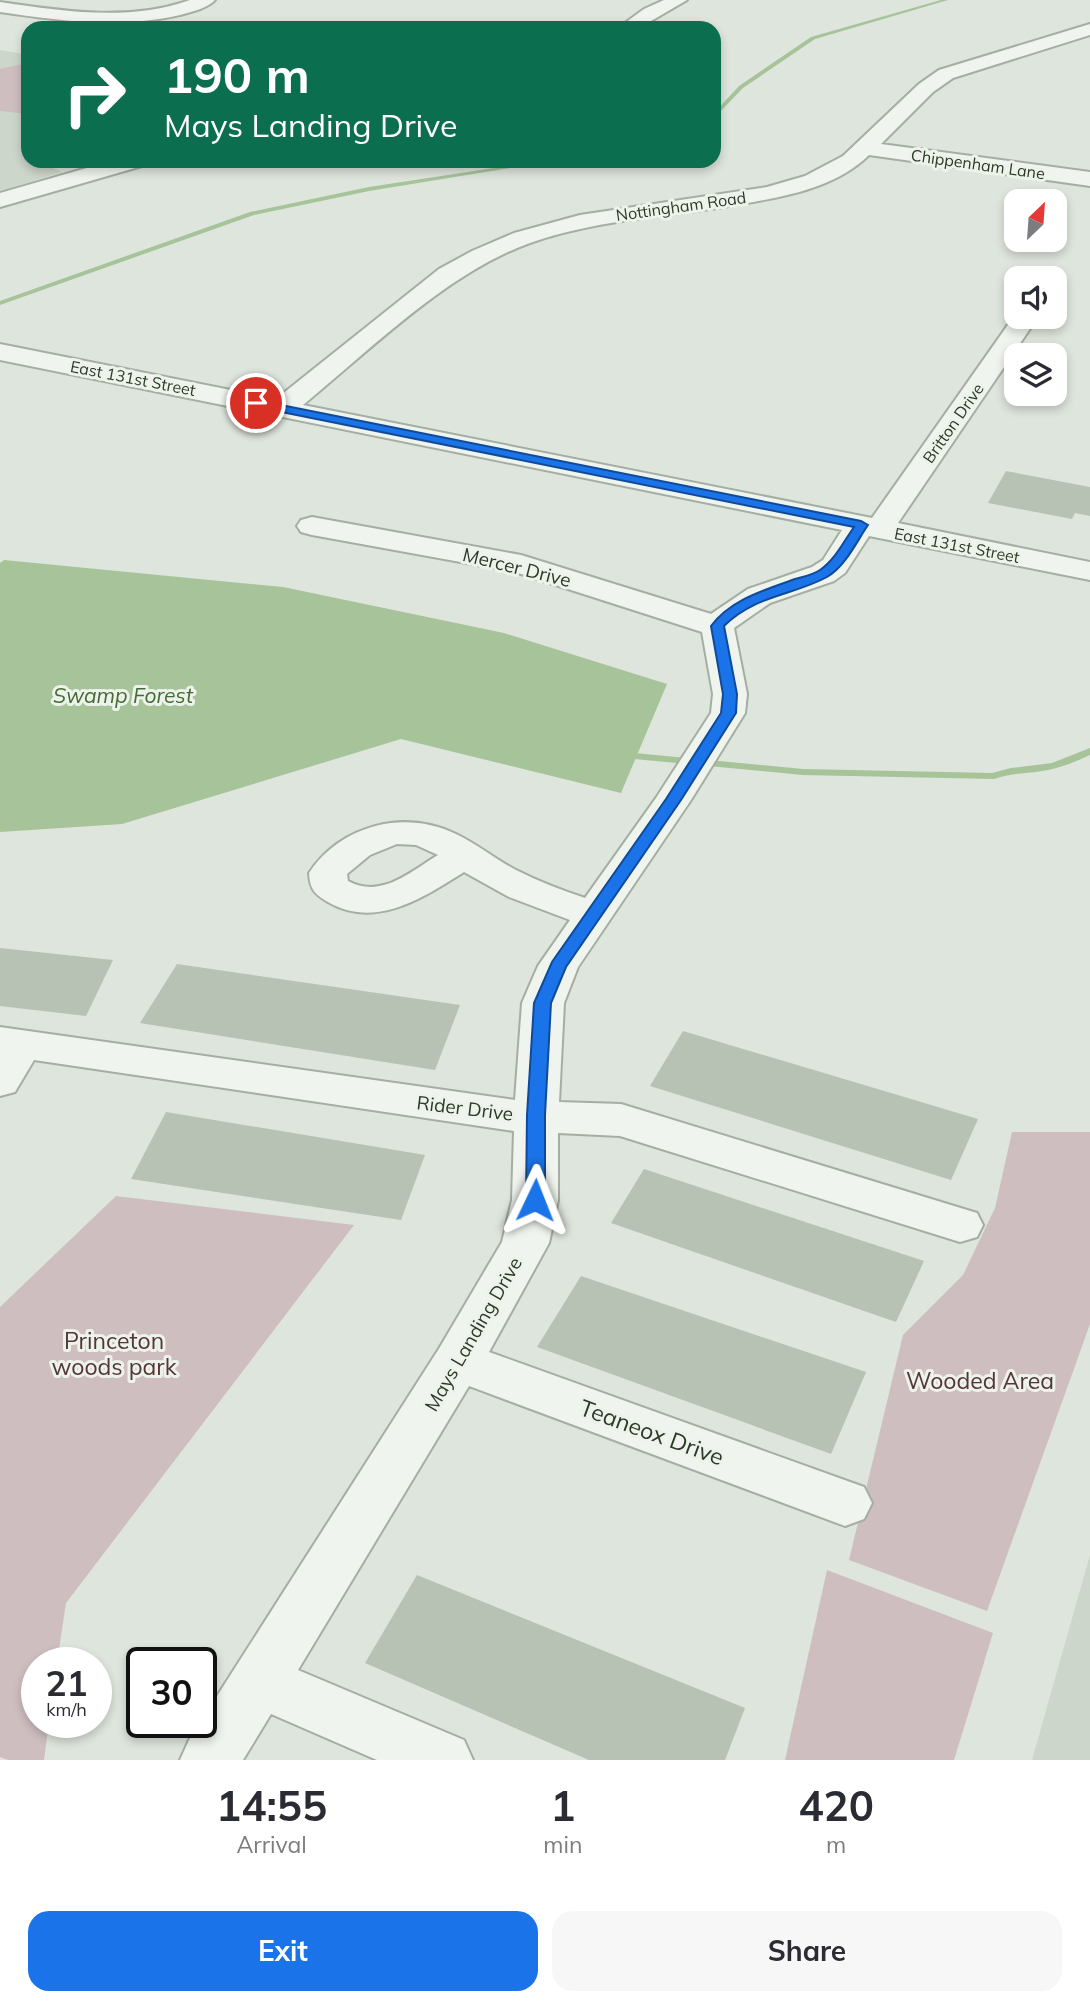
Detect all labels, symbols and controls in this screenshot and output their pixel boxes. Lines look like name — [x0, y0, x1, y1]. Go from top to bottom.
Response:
text: 190 m — [164, 44, 310, 105]
icon: right — [49, 49, 140, 140]
text: Mays Landing Drive — [164, 105, 457, 145]
street label: Chippenham Lane — [910, 145, 1046, 183]
street label: Nottingham Road — [615, 187, 747, 225]
north arrow — [1004, 189, 1068, 252]
map controls — [1004, 189, 1067, 406]
button: sound — [1004, 266, 1067, 329]
button: layers — [1004, 343, 1067, 406]
street label: East 131st Street — [69, 356, 198, 400]
pin — [226, 373, 286, 433]
street label: Britton Drive — [918, 379, 988, 467]
icon: arrive — [237, 384, 275, 422]
street label: East 131st Street — [893, 523, 1022, 567]
street label: Mercer Drive — [460, 542, 574, 592]
water label: Swamp Forest — [53, 682, 194, 708]
street label: Rider Drive — [415, 1090, 515, 1126]
position arrow — [498, 1163, 572, 1237]
street label: Mays Landing Drive — [419, 1253, 527, 1415]
park label: Princeton woods park — [51, 1326, 178, 1381]
park label: Wooded Area — [906, 1366, 1054, 1395]
street label: Teaneox Drive — [576, 1393, 728, 1471]
speed limit sign: 30 — [126, 1647, 217, 1738]
text: 21 — [45, 1661, 88, 1705]
text: km/h — [46, 1698, 87, 1721]
text: 14:55 — [216, 1779, 327, 1832]
text: 1 — [550, 1779, 575, 1832]
text: 420 — [798, 1779, 874, 1832]
text: Arrival — [236, 1830, 307, 1859]
text: min — [543, 1830, 582, 1859]
text: m — [826, 1830, 846, 1859]
button: Exit — [28, 1911, 538, 1991]
button: Share — [552, 1911, 1062, 1991]

